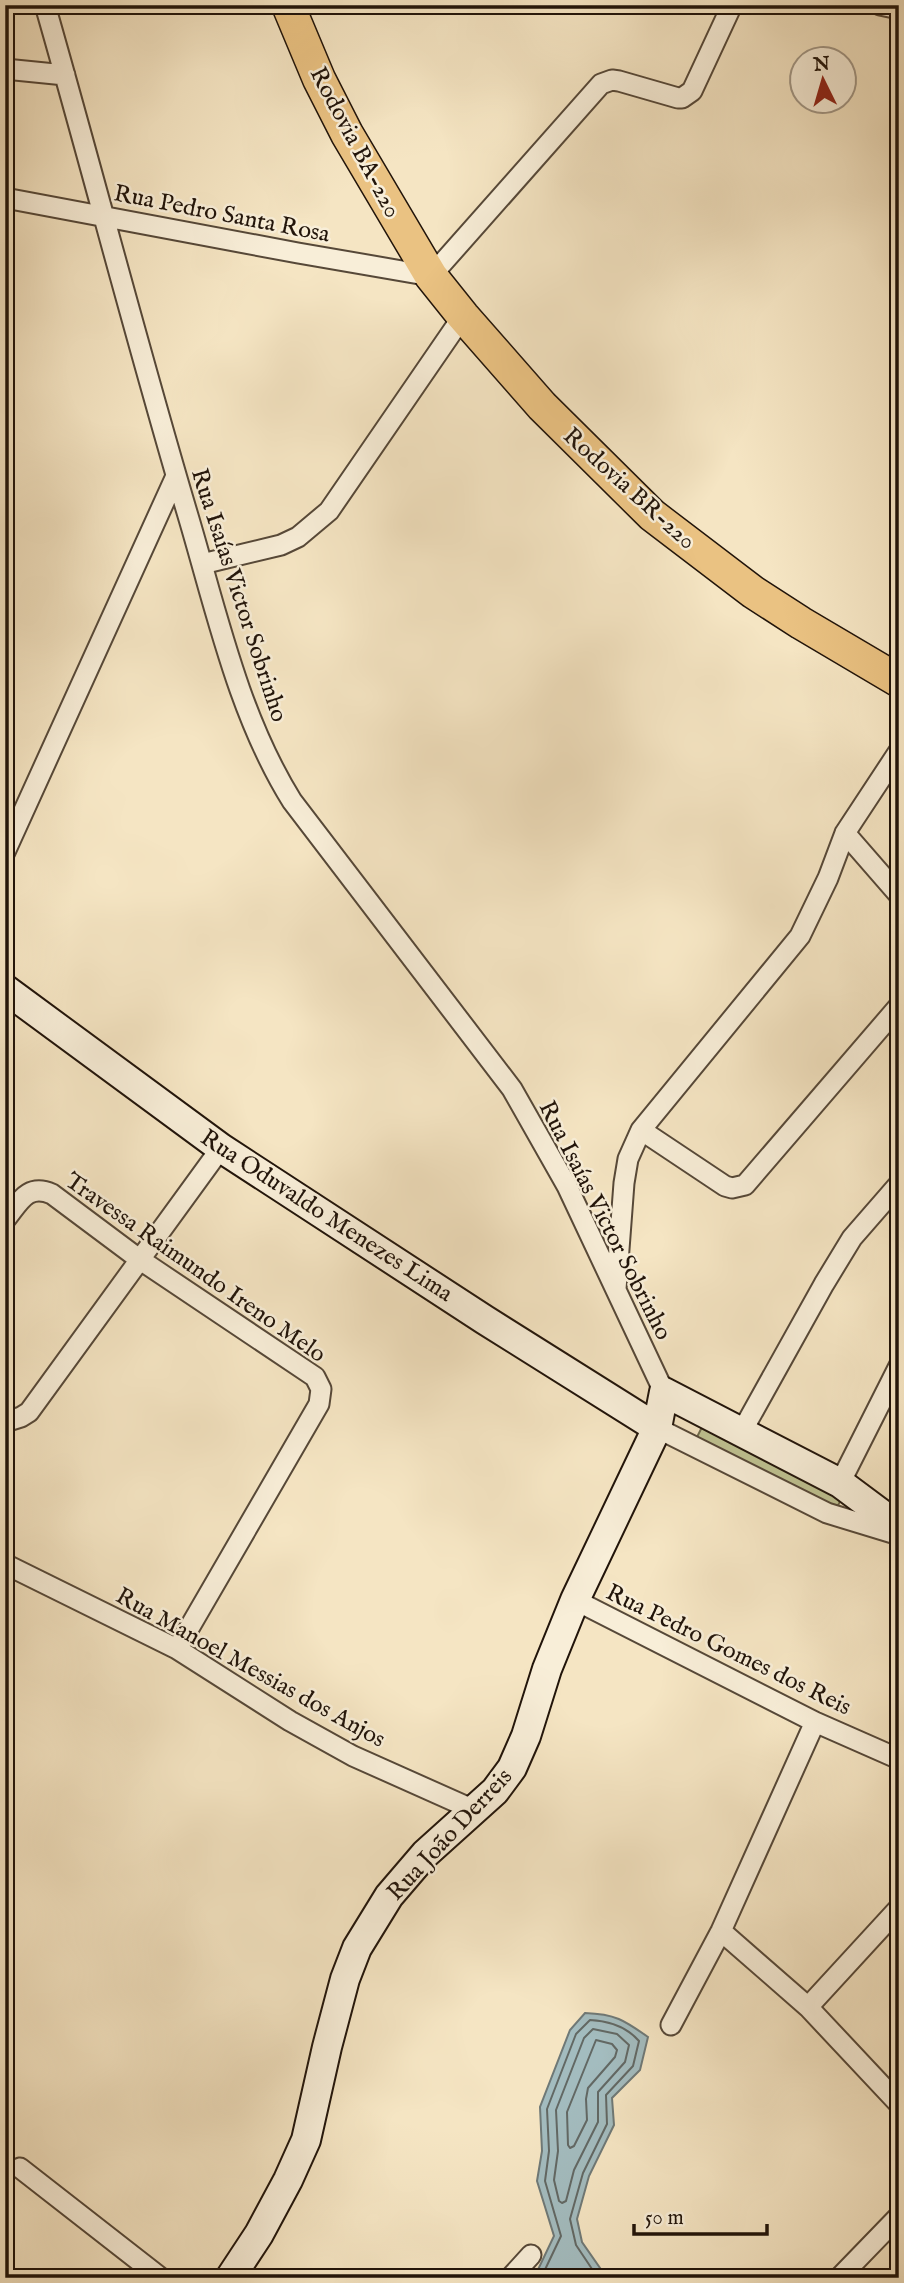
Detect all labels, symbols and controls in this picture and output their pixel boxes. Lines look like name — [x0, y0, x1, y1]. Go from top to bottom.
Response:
north arrow — [788, 46, 858, 116]
text: N — [811, 52, 831, 78]
street label: Rodovia BA-220 — [302, 62, 408, 224]
street label: Rua Pedro Santa Rosa — [111, 178, 333, 251]
street label: Rodovia BR-220 — [556, 421, 702, 557]
street label: Rua Isaías Victor Sobrinho — [183, 465, 294, 726]
street label: Rua Isaías Victor Sobrinho — [531, 1096, 679, 1346]
street label: Rua Oduvaldo Menezes Lima — [194, 1123, 459, 1310]
street label: Travessa Raimundo Ireno Melo — [58, 1166, 332, 1370]
street label: Rua Pedro Gomes dos Reis — [601, 1577, 856, 1723]
street label: Rua Manoel Messias dos Anjos — [110, 1581, 391, 1756]
street label: Rua João Derreis — [381, 1762, 520, 1908]
scale bar — [634, 2192, 768, 2236]
text: 50 m — [645, 2205, 684, 2232]

